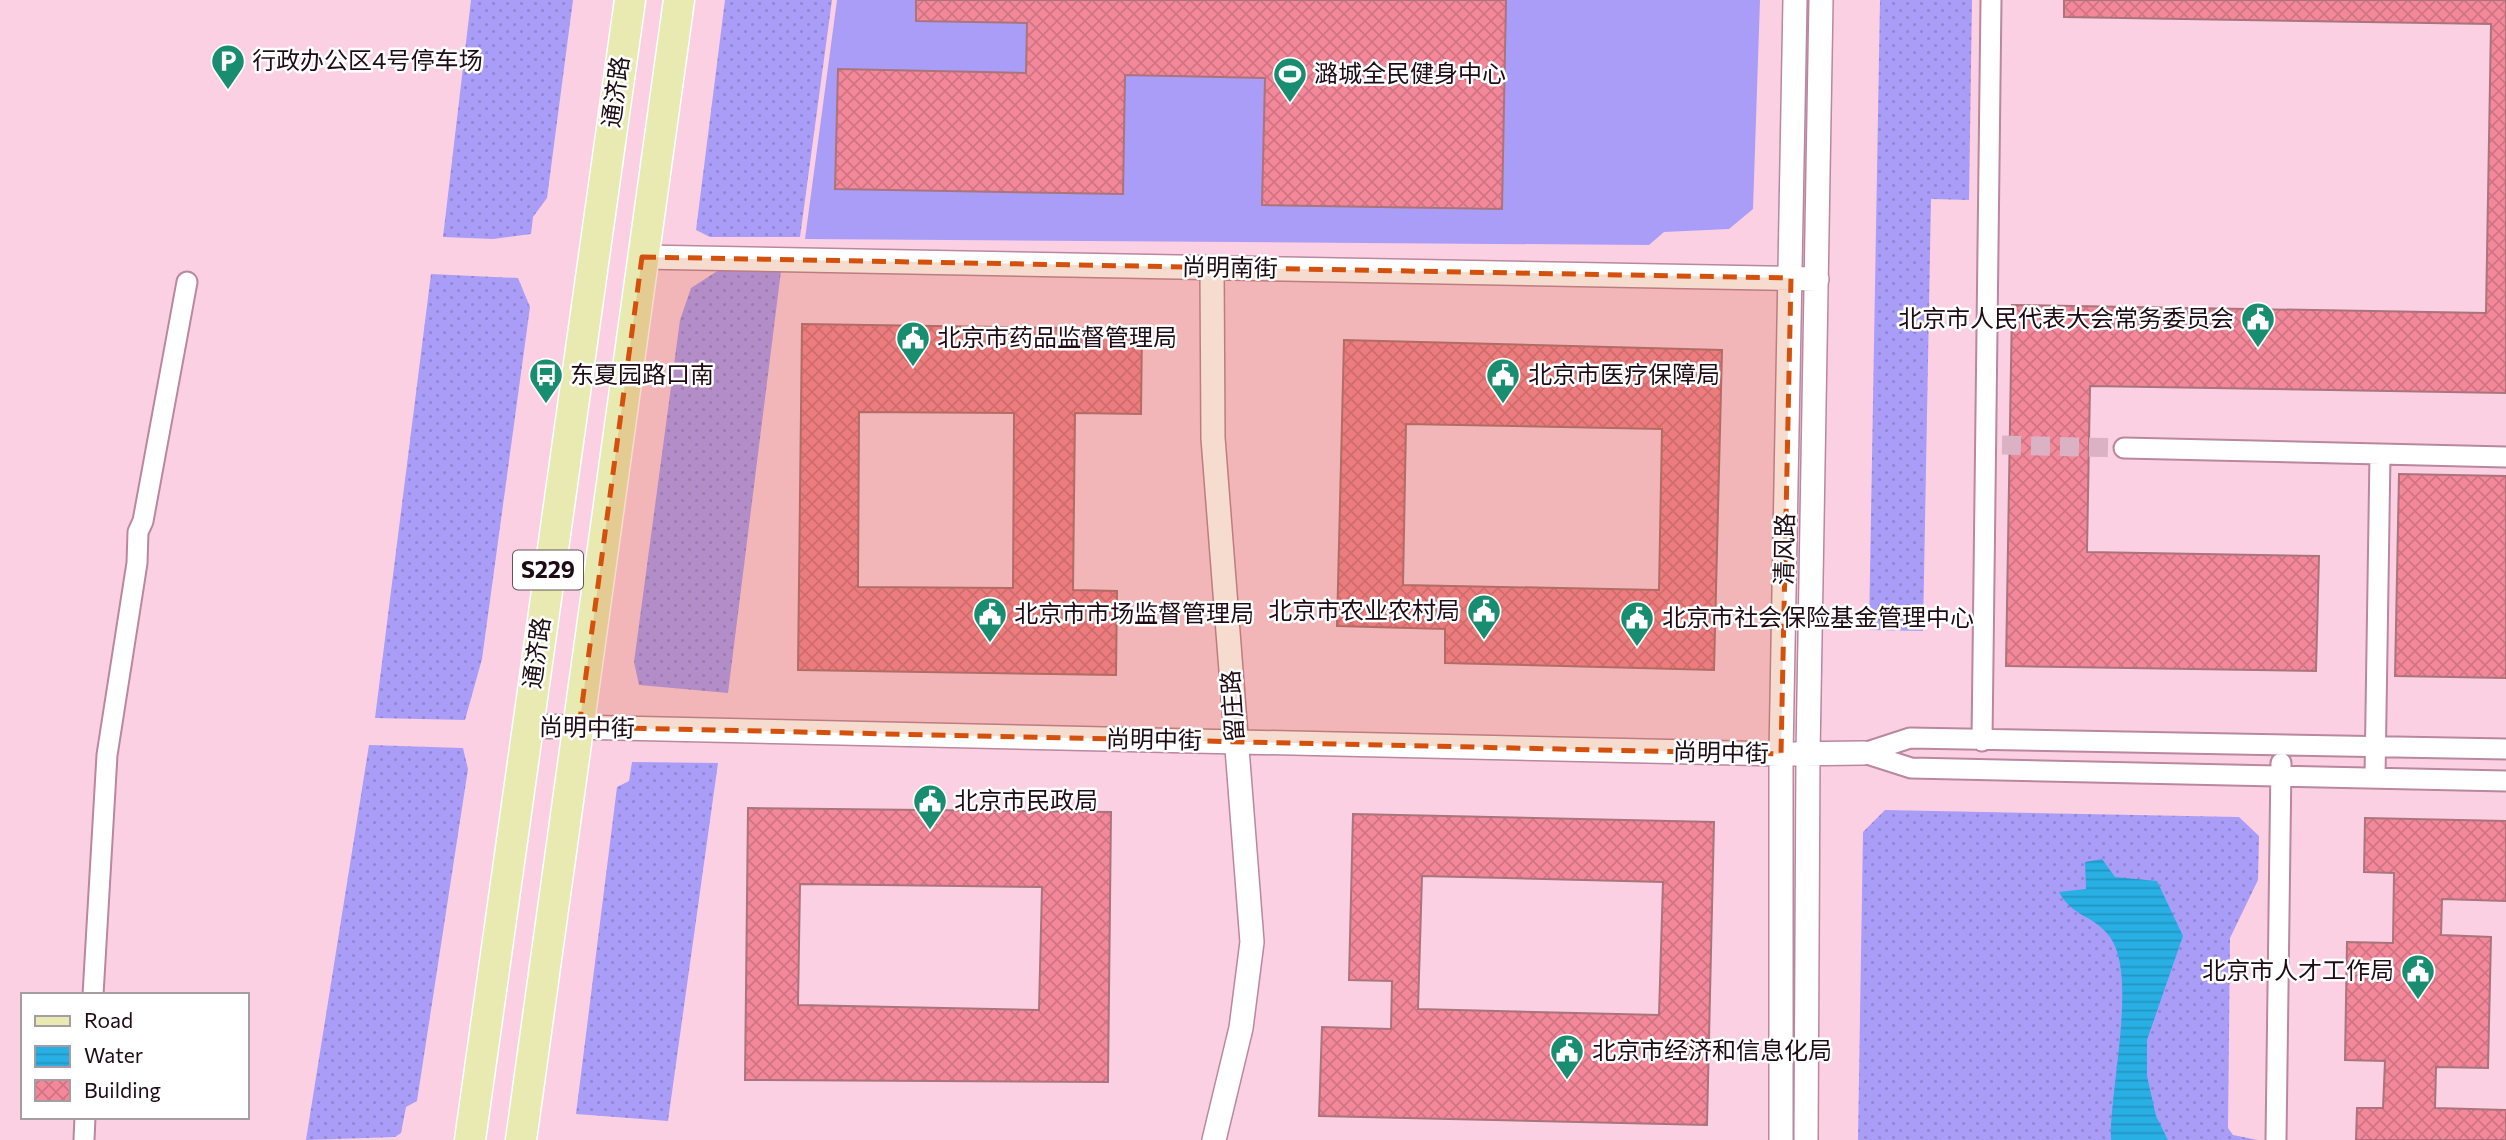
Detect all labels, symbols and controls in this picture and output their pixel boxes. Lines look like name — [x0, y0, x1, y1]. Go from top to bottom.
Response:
parking icon: 行政办公区4号停车场 — [209, 42, 247, 91]
place label: 行政办公区4号停车场 — [252, 45, 482, 74]
street label: 通济路 — [595, 54, 634, 129]
sports icon: 潞城全民健身中心 — [1271, 55, 1309, 104]
place label: 潞城全民健身中心 — [1314, 58, 1506, 87]
street label: 尚明南街 — [1182, 251, 1278, 282]
public building icon: 北京市人民代表大会常务委员会 — [2239, 300, 2277, 349]
place label: 北京市人民代表大会常务委员会 — [1898, 303, 2234, 332]
public building icon: 北京市药品监督管理局 — [894, 319, 932, 368]
place label: 北京市药品监督管理局 — [937, 322, 1177, 351]
bus stop icon: 东夏园路口南 — [527, 356, 565, 405]
public building icon: 北京市医疗保障局 — [1484, 356, 1522, 405]
place label: 东夏园路口南 — [570, 359, 714, 388]
place label: 北京市医疗保障局 — [1528, 359, 1720, 388]
street label: 清风路 — [1768, 513, 1799, 585]
road number: S229 — [513, 550, 583, 590]
public building icon: 北京市农业农村局 — [1465, 592, 1503, 641]
public building icon: 北京市市场监督管理局 — [971, 595, 1009, 644]
place label: 北京市农业农村局 — [1268, 595, 1460, 624]
place label: 北京市市场监督管理局 — [1014, 598, 1254, 627]
public building icon: 北京市社会保险基金管理中心 — [1618, 599, 1656, 648]
place label: 北京市社会保险基金管理中心 — [1662, 602, 1974, 631]
street label: 通济路 — [516, 615, 555, 690]
street label: 留庄路 — [1215, 669, 1248, 743]
street label: 尚明中街 — [539, 711, 635, 742]
street label: 尚明中街 — [1106, 723, 1202, 754]
street label: 尚明中街 — [1673, 736, 1769, 767]
public building icon: 北京市民政局 — [911, 782, 949, 831]
place label: 北京市民政局 — [954, 785, 1098, 814]
public building icon: 北京市人才工作局 — [2399, 952, 2437, 1001]
place label: 北京市人才工作局 — [2202, 955, 2394, 984]
legend — [21, 993, 248, 1119]
text: Road — [84, 1007, 133, 1032]
public building icon: 北京市经济和信息化局 — [1548, 1032, 1586, 1081]
place label: 北京市经济和信息化局 — [1592, 1035, 1832, 1064]
text: Water — [84, 1042, 143, 1067]
text: Building — [84, 1077, 161, 1102]

